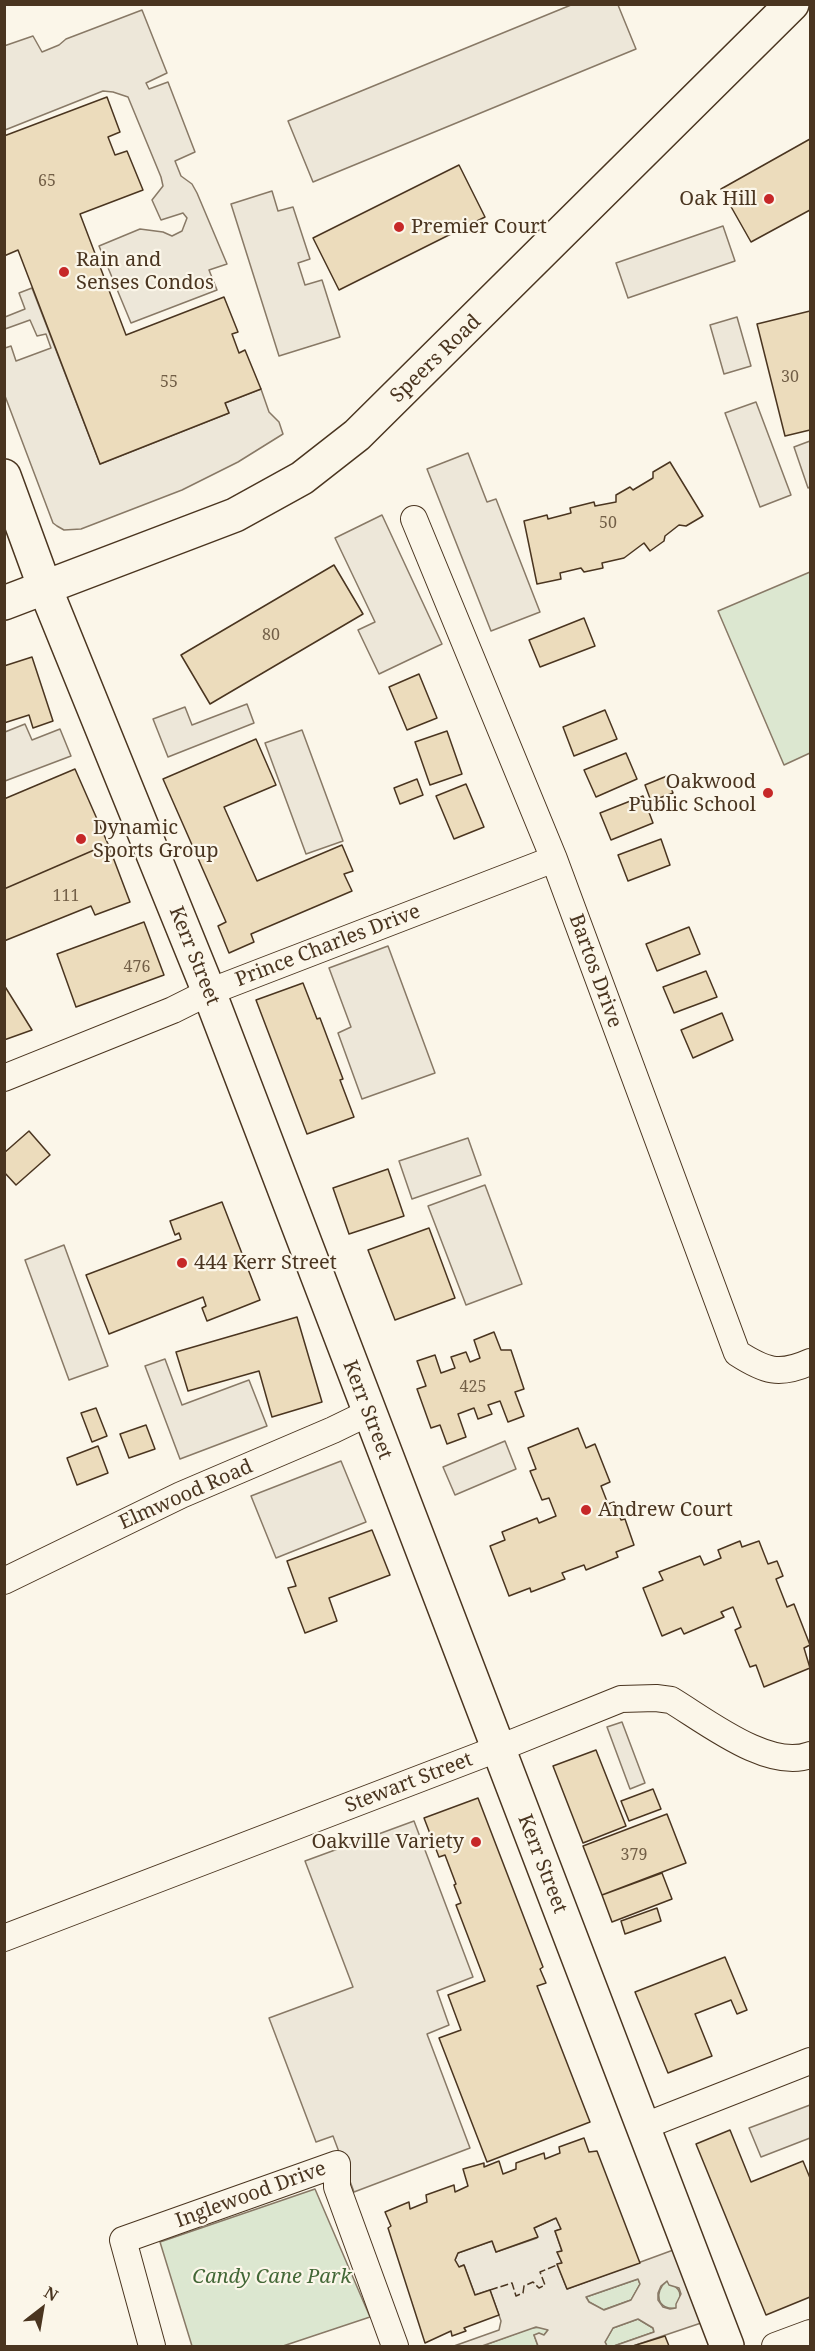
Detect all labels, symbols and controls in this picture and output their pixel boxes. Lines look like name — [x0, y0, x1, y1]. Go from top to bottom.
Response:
house number: 65 — [38, 171, 56, 191]
place label: Oak Hill — [679, 187, 757, 211]
marker: Oak Hill — [762, 192, 776, 206]
place label: Premier Court — [411, 215, 547, 239]
marker: Premier Court — [392, 220, 406, 234]
place label: Rain and Senses Condos — [76, 248, 214, 295]
marker: Rain and Senses Condos — [57, 265, 71, 279]
street label: Speers Road — [386, 310, 486, 408]
house number: 30 — [781, 367, 799, 387]
house number: 55 — [160, 372, 178, 392]
house number: 50 — [599, 513, 617, 533]
house number: 80 — [262, 625, 280, 645]
place label: Oakwood Public School — [629, 770, 756, 817]
marker: Oakwood Public School — [761, 786, 775, 800]
place label: Dynamic Sports Group — [93, 816, 219, 863]
marker: Dynamic Sports Group — [74, 832, 88, 846]
house number: 111 — [53, 886, 79, 906]
street label: Prince Charles Drive — [232, 900, 424, 992]
street label: Kerr Street — [163, 903, 225, 1009]
street label: Bartos Drive — [563, 911, 627, 1031]
house number: 476 — [124, 957, 150, 977]
place label: 444 Kerr Street — [194, 1251, 337, 1275]
marker: 444 Kerr Street — [175, 1256, 189, 1270]
street label: Kerr Street — [337, 1357, 397, 1463]
house number: 425 — [460, 1377, 486, 1397]
street label: Elmwood Road — [116, 1455, 256, 1535]
place label: Andrew Court — [598, 1498, 733, 1522]
marker: Andrew Court — [579, 1503, 593, 1517]
street label: Stewart Street — [342, 1748, 476, 1818]
street label: Kerr Street — [512, 1811, 572, 1917]
place label: Oakville Variety — [312, 1830, 464, 1854]
marker: Oakville Variety — [469, 1835, 483, 1849]
house number: 379 — [621, 1845, 647, 1865]
street label: Inglewood Drive — [173, 2157, 329, 2233]
park label: Candy Cane Park — [192, 2265, 352, 2289]
north arrow — [12, 2279, 72, 2339]
text: N — [40, 2281, 62, 2306]

